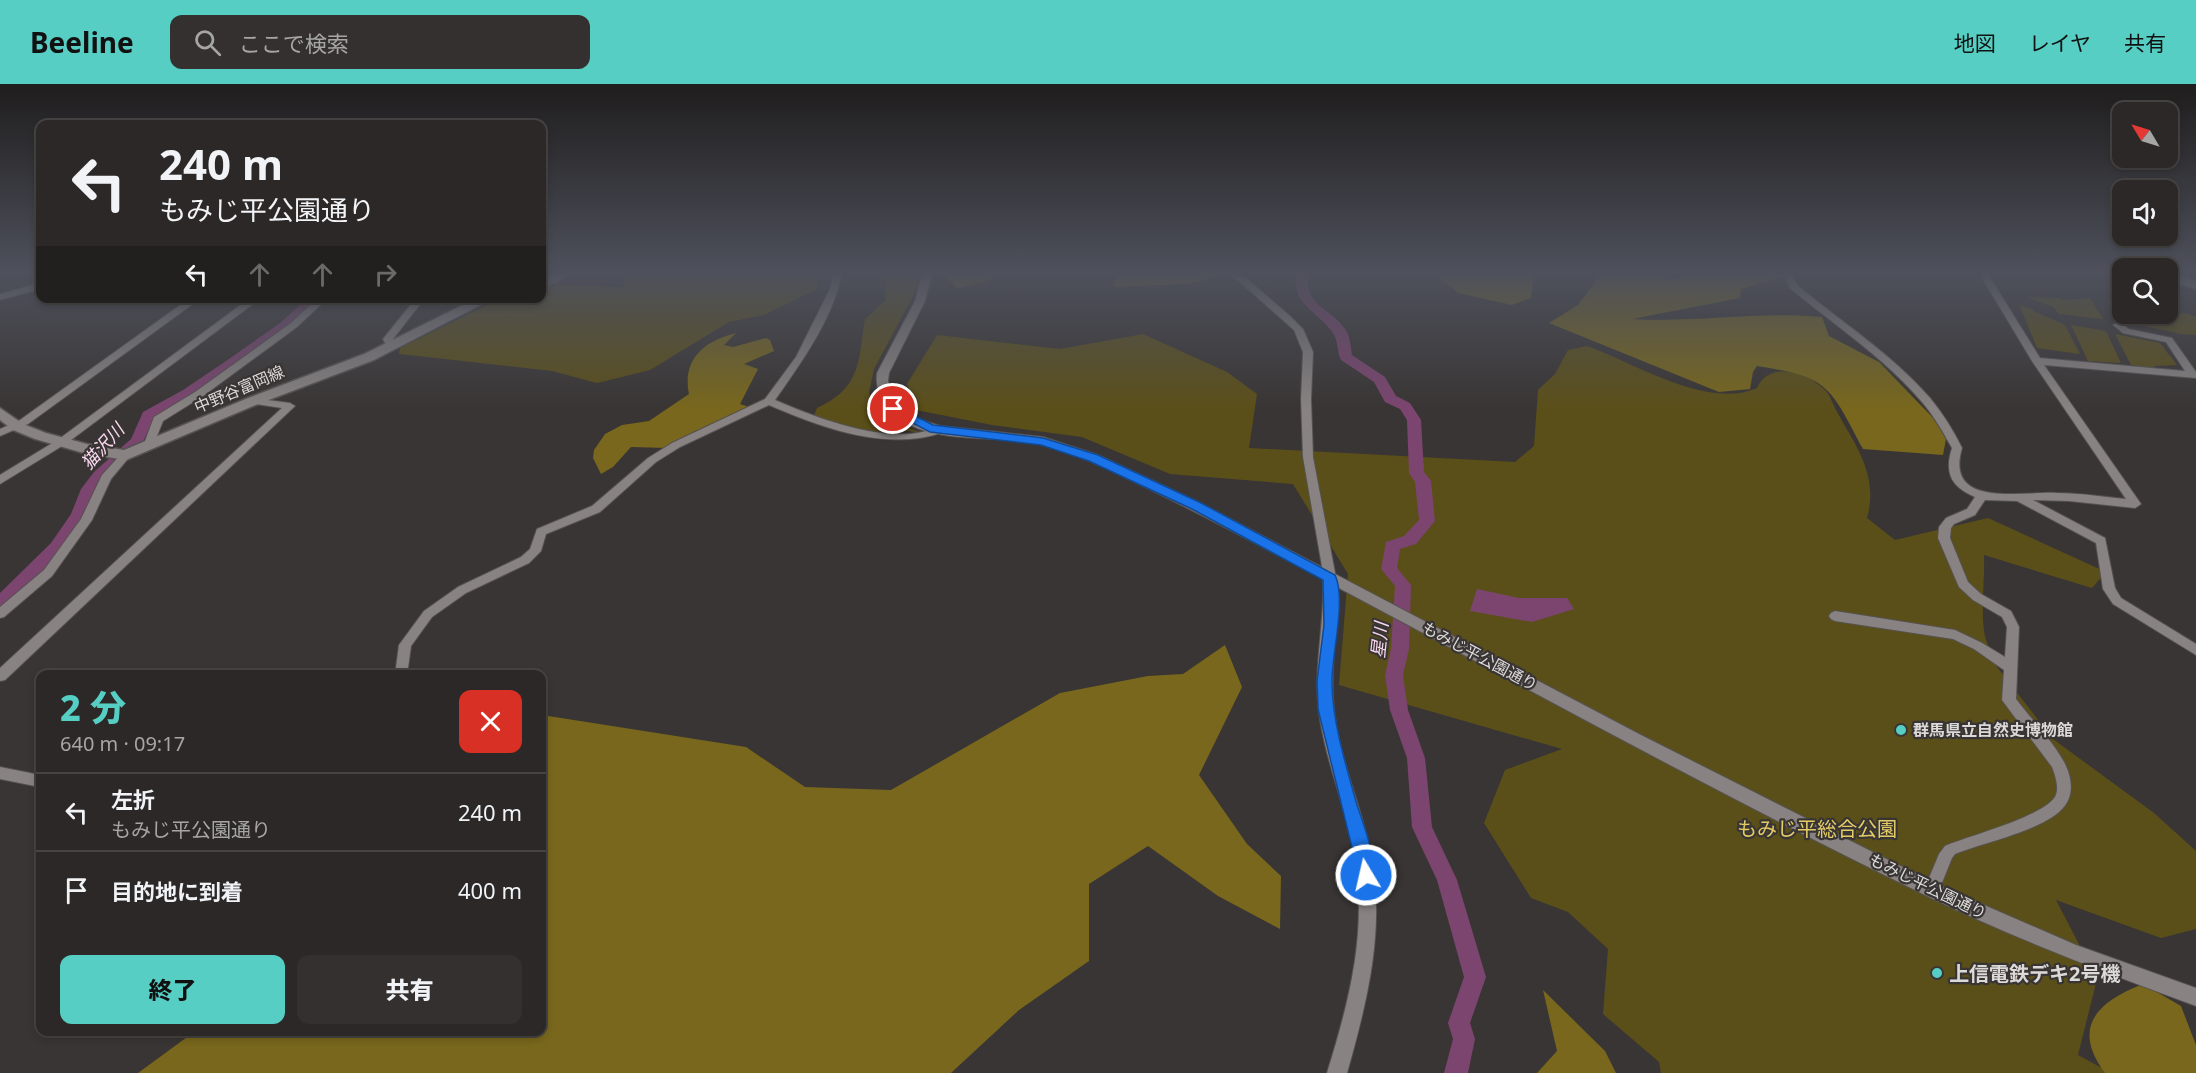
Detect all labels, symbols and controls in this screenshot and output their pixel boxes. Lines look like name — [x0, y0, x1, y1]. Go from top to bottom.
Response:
search box — [170, 15, 590, 69]
text: Beeline — [30, 23, 134, 61]
icon: search — [191, 26, 224, 59]
text: ここで検索 — [239, 28, 349, 58]
text: 地図 — [1954, 29, 1996, 57]
text: レイヤ — [2029, 29, 2091, 57]
text: 共有 — [2124, 29, 2166, 57]
north arrow — [2112, 102, 2178, 168]
map controls — [2112, 102, 2178, 324]
text: 240 m — [159, 135, 283, 192]
icon: left — [60, 144, 138, 222]
button: sound — [2112, 180, 2178, 246]
text: もみじ平公園通り — [159, 191, 375, 228]
icon: left — [180, 258, 213, 291]
icon: ahead — [243, 258, 276, 291]
icon: ahead — [306, 258, 339, 291]
icon: right — [369, 258, 402, 291]
button: search — [2112, 258, 2178, 324]
street label: 中野谷富岡線 — [191, 360, 287, 418]
pin — [867, 383, 918, 434]
icon: arrive — [876, 392, 909, 425]
water label: 猫沢川 — [75, 416, 130, 474]
street label: もみじ平公園通り — [1418, 616, 1542, 696]
water label: 星川 — [1365, 619, 1393, 659]
text: 2 分 — [60, 683, 126, 732]
button: close — [459, 690, 522, 753]
place label: 群馬県立自然史博物館 — [1913, 719, 2073, 741]
marker: 群馬県立自然史博物館 — [1894, 723, 1908, 737]
text: 640 m · 09:17 — [60, 730, 185, 757]
text: 左折 — [111, 784, 155, 814]
icon: left — [60, 796, 93, 829]
text: 240 m — [458, 797, 522, 827]
park label: もみじ平総合公園 — [1737, 815, 1897, 842]
text: もみじ平公園通り — [111, 816, 271, 843]
position arrow — [1334, 843, 1398, 907]
street label: もみじ平公園通り — [1866, 848, 1990, 924]
icon: arrive — [60, 874, 93, 907]
text: 400 m — [458, 875, 522, 905]
text: 目的地に到着 — [111, 876, 243, 906]
button: 終了 — [60, 955, 285, 1024]
button: 共有 — [297, 955, 522, 1024]
place label: 上信電鉄デキ2号機 — [1949, 960, 2120, 987]
marker: 上信電鉄デキ2号機 — [1930, 966, 1944, 980]

